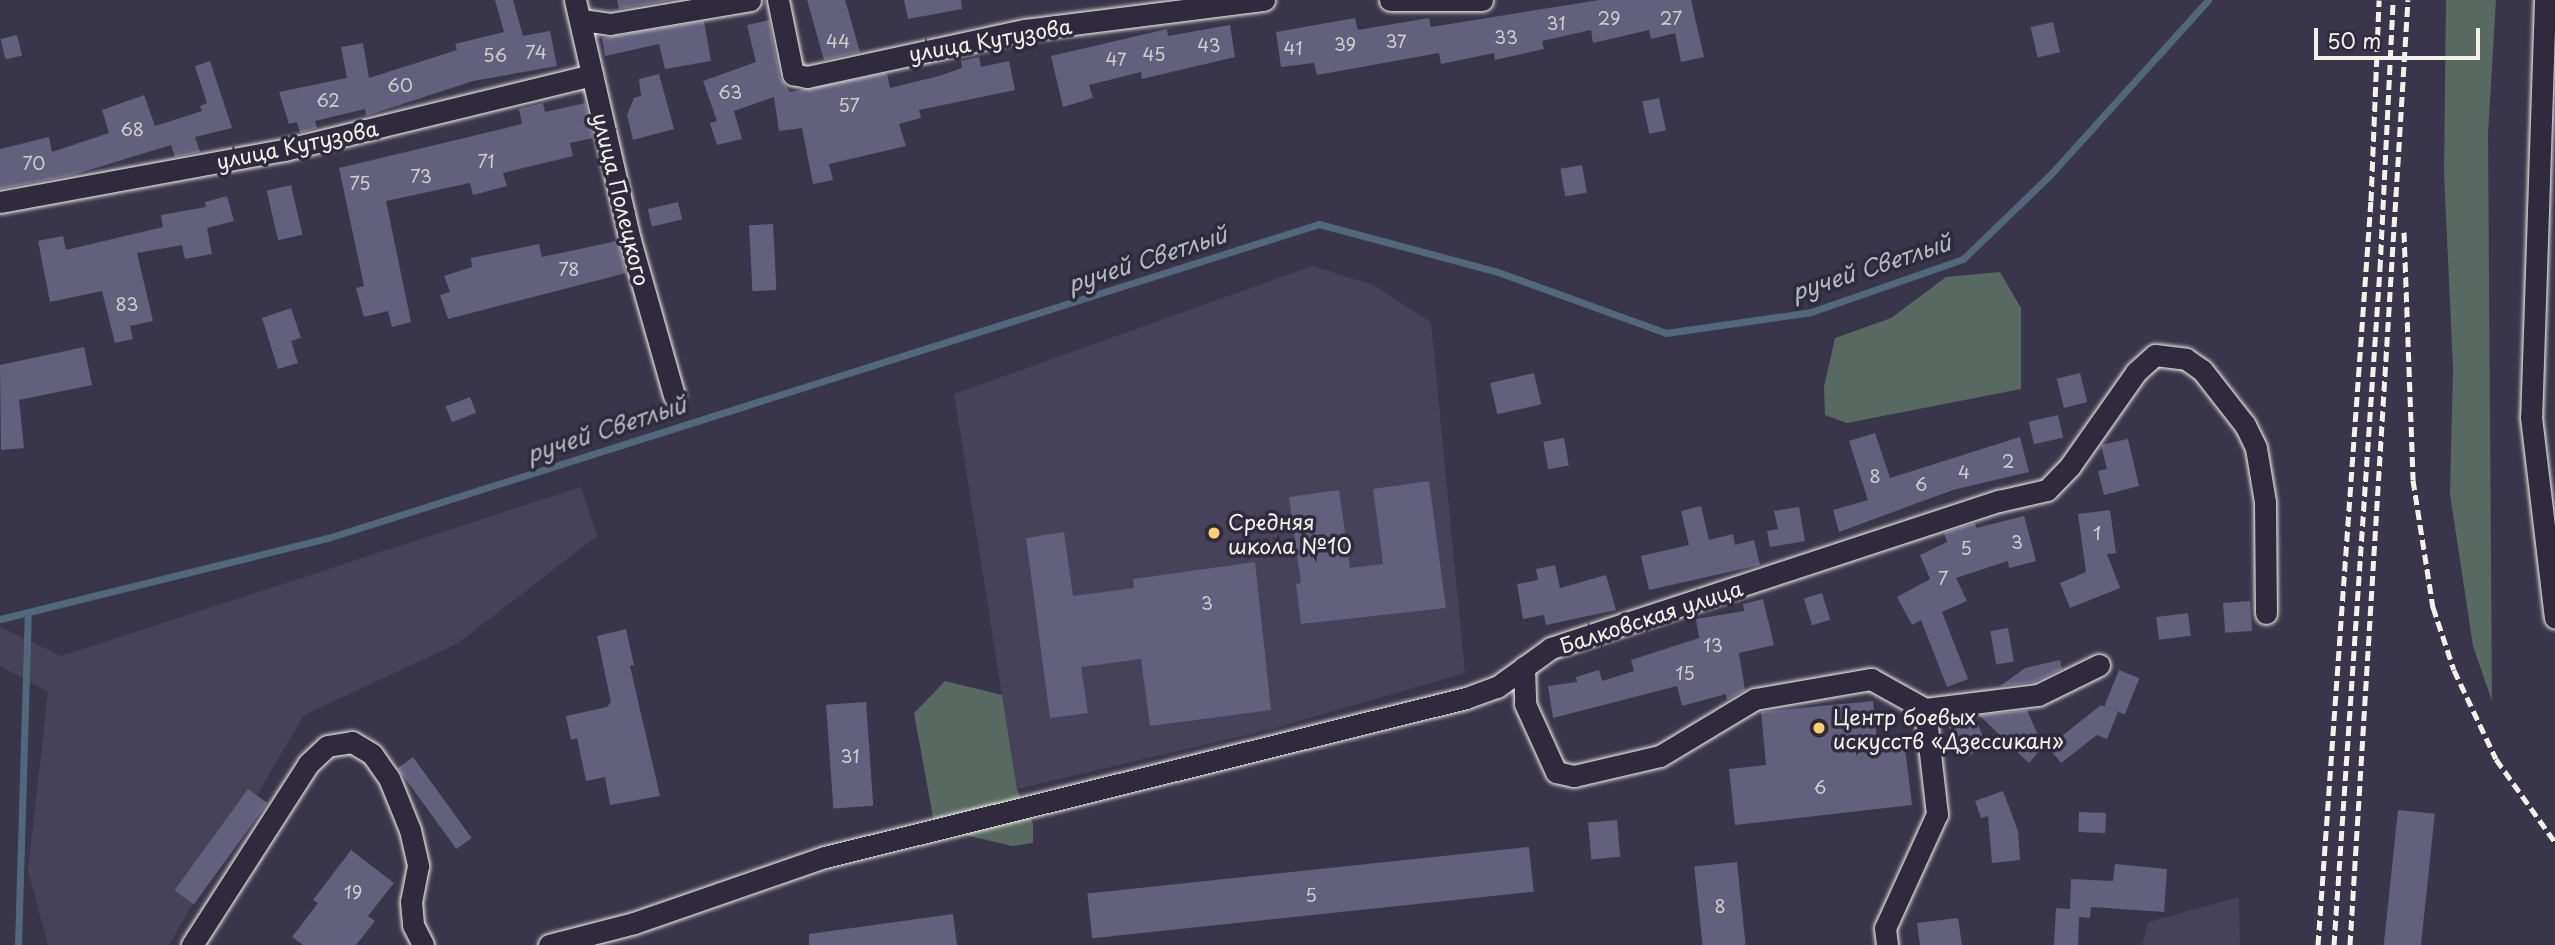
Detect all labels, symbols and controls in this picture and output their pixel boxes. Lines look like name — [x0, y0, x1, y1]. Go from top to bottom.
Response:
house number: 29 — [1598, 7, 1620, 29]
house number: 27 — [1660, 7, 1682, 29]
street label: улица Кутузова — [906, 12, 1074, 66]
house number: 31 — [1547, 12, 1565, 34]
scale bar — [2317, 14, 2483, 58]
text: 50 m — [2327, 24, 2381, 56]
house number: 33 — [1494, 26, 1518, 48]
house number: 44 — [826, 30, 850, 52]
house number: 37 — [1385, 30, 1407, 52]
house number: 39 — [1334, 33, 1356, 55]
house number: 43 — [1197, 34, 1221, 56]
house number: 41 — [1284, 37, 1302, 59]
house number: 74 — [525, 41, 547, 63]
house number: 45 — [1143, 43, 1165, 65]
house number: 56 — [483, 44, 507, 66]
house number: 47 — [1105, 48, 1127, 70]
house number: 60 — [387, 74, 413, 96]
house number: 63 — [718, 81, 742, 103]
house number: 62 — [316, 89, 340, 111]
house number: 57 — [838, 94, 860, 116]
street label: улица Полецкого — [588, 109, 656, 289]
street label: улица Кутузова — [213, 114, 381, 174]
house number: 68 — [120, 118, 144, 140]
house number: 71 — [478, 150, 494, 172]
house number: 70 — [23, 152, 45, 174]
house number: 73 — [410, 165, 432, 187]
house number: 75 — [350, 172, 370, 194]
water label: ручей Светлый — [1063, 220, 1231, 298]
water label: ручей Светлый — [1787, 228, 1955, 306]
house number: 78 — [559, 258, 579, 280]
house number: 83 — [116, 293, 138, 315]
water label: ручей Светлый — [522, 390, 690, 468]
house number: 2 — [2002, 450, 2014, 472]
house number: 4 — [1958, 461, 1970, 483]
house number: 8 — [1869, 465, 1881, 487]
house number: 6 — [1915, 473, 1927, 495]
place label: Средняя школа №10 — [1228, 508, 1353, 558]
house number: 1 — [2093, 522, 2101, 544]
marker: Средняя школа №10 — [1206, 525, 1222, 541]
house number: 3 — [2011, 531, 2023, 553]
house number: 5 — [1960, 537, 1972, 559]
house number: 7 — [1938, 567, 1948, 589]
street label: Балковская улица — [1556, 574, 1746, 658]
house number: 3 — [1201, 592, 1213, 614]
house number: 13 — [1703, 634, 1723, 656]
house number: 15 — [1675, 662, 1695, 684]
place label: Центр боевых искусств «Дзессикан» — [1833, 703, 2064, 753]
marker: Центр боевых искусств «Дзессикан» — [1811, 720, 1827, 736]
house number: 31 — [841, 745, 859, 767]
house number: 6 — [1814, 776, 1826, 798]
house number: 19 — [344, 881, 362, 903]
house number: 5 — [1305, 884, 1317, 906]
house number: 8 — [1714, 895, 1726, 917]

